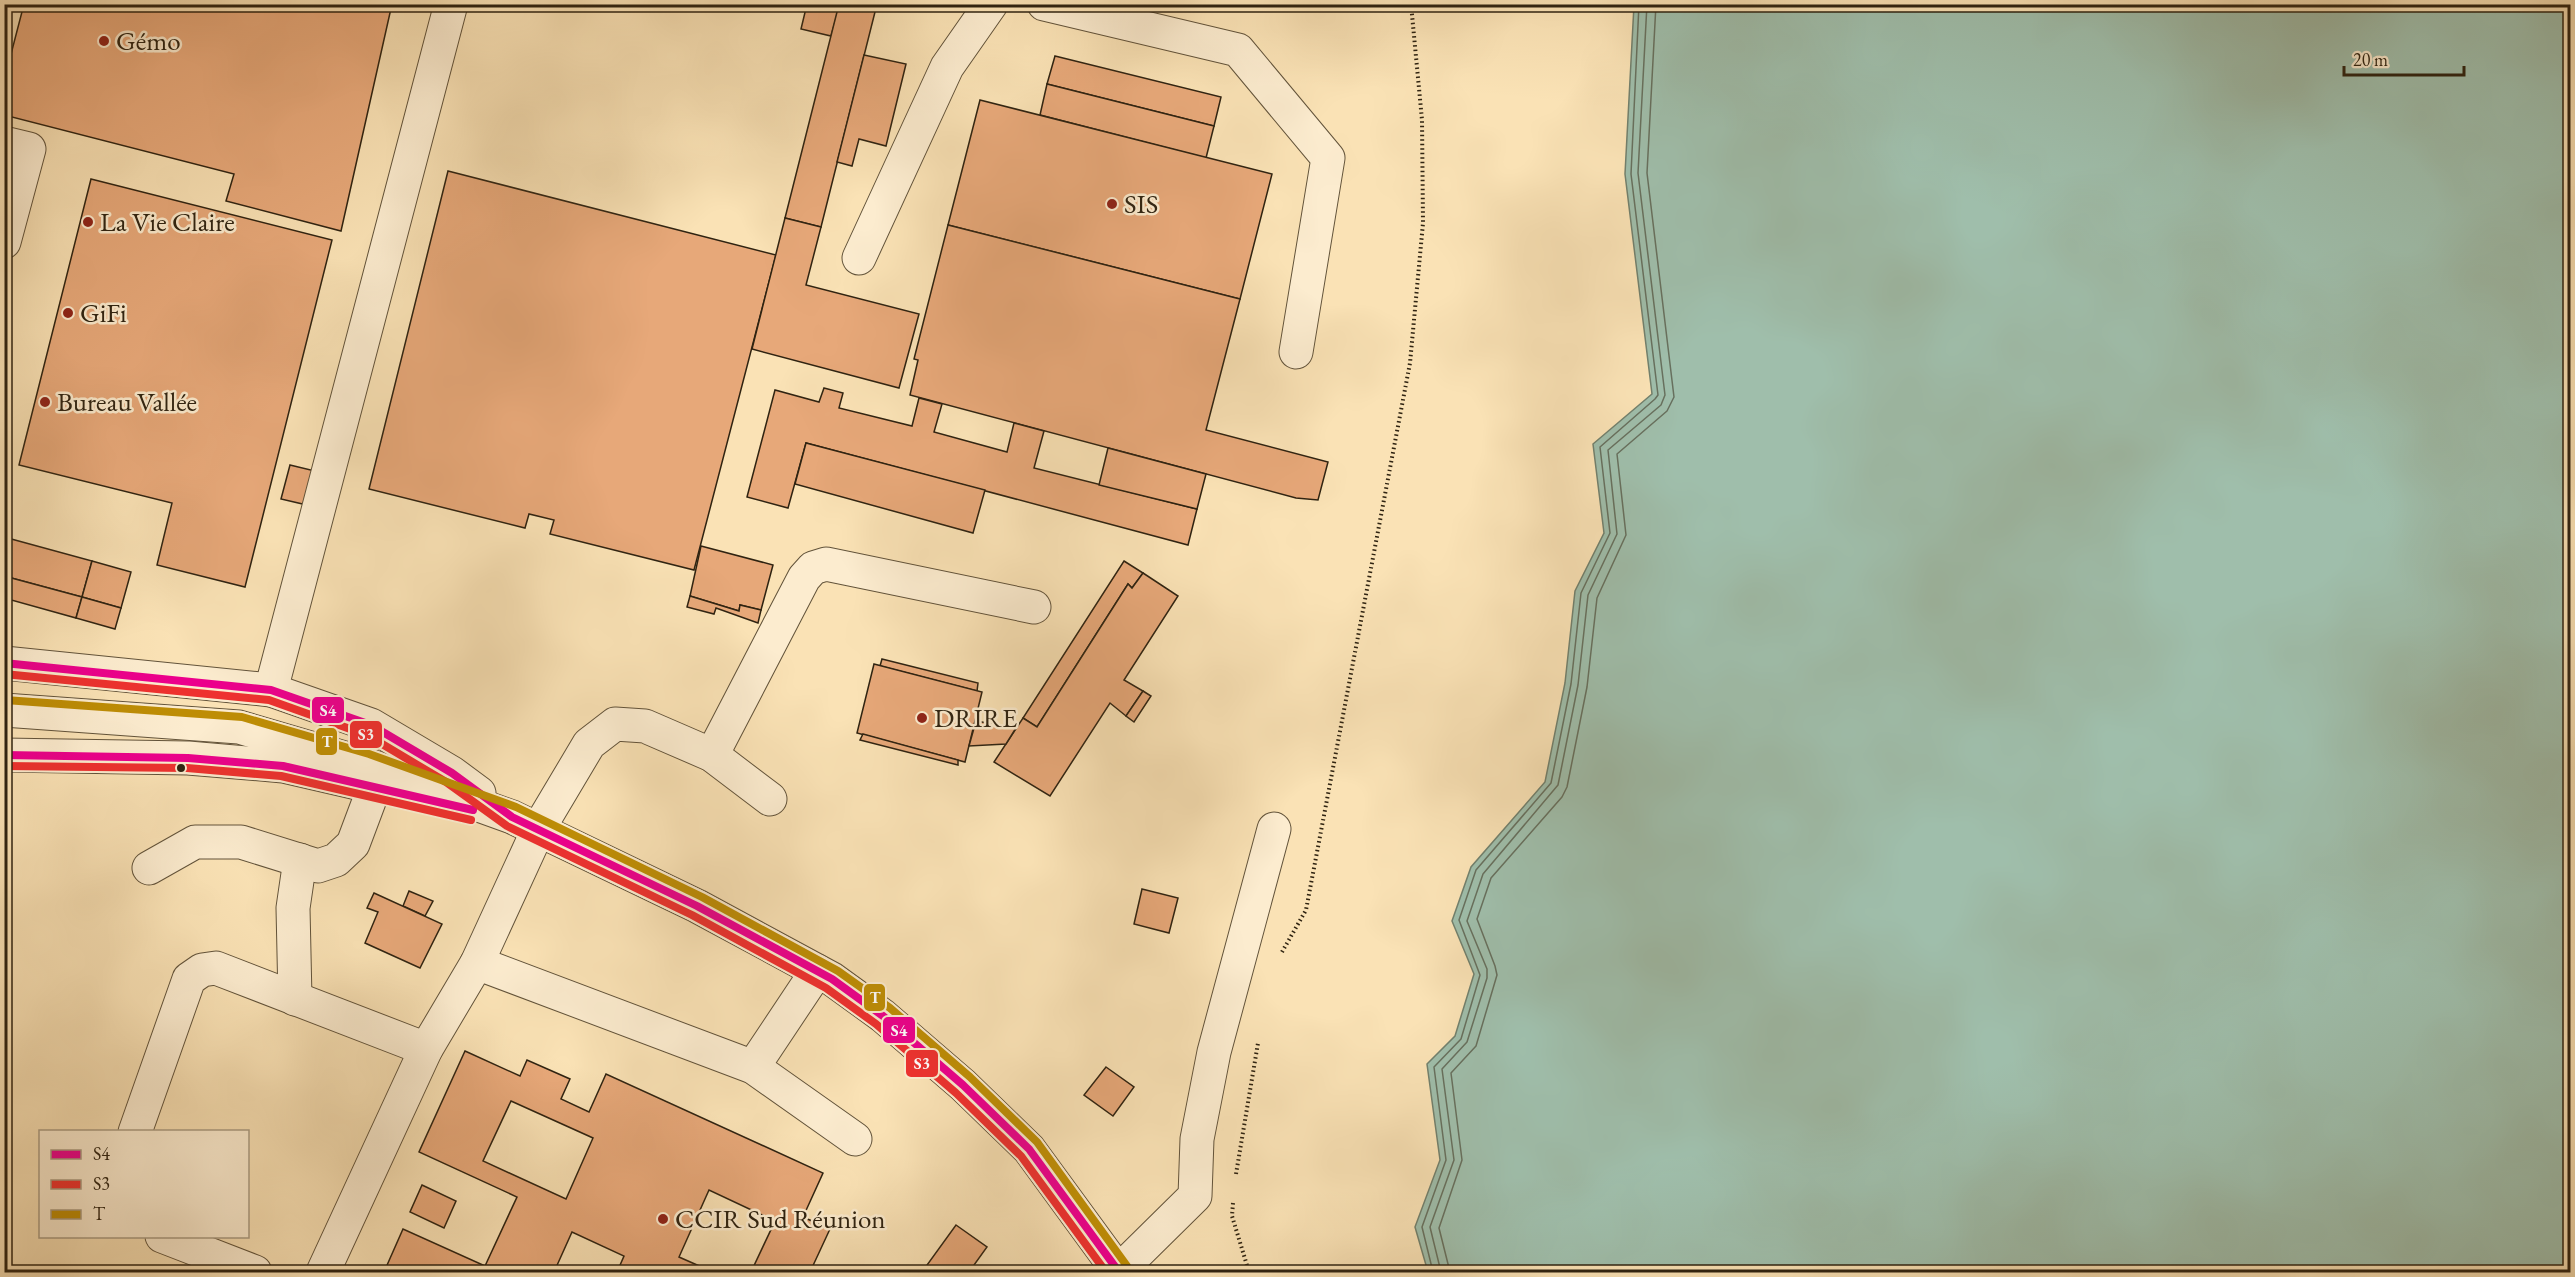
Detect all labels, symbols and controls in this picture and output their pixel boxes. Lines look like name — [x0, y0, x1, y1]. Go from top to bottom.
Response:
place label: Gémo — [116, 23, 181, 58]
marker: Gémo — [97, 34, 111, 48]
scale bar — [2344, 39, 2464, 77]
text: 20 m — [2353, 48, 2388, 71]
place label: SIS — [1124, 186, 1158, 221]
marker: SIS — [1105, 197, 1119, 211]
place label: La Vie Claire — [100, 204, 235, 239]
marker: La Vie Claire — [81, 215, 95, 229]
place label: GiFi — [80, 295, 127, 330]
marker: GiFi — [61, 306, 75, 320]
place label: Bureau Vallée — [57, 384, 197, 419]
marker: Bureau Vallée — [38, 395, 52, 409]
line badge: S4 — [311, 696, 345, 724]
text: S4 — [320, 700, 337, 721]
place label: DRIRE — [934, 700, 1017, 735]
marker: DRIRE — [915, 711, 929, 725]
line badge: S3 — [349, 720, 383, 749]
text: S3 — [358, 724, 374, 745]
line badge: T — [315, 727, 338, 756]
text: T — [321, 731, 333, 752]
unlabelled marker — [175, 762, 187, 774]
line badge: T — [863, 983, 886, 1012]
text: T — [869, 987, 881, 1008]
line badge: S4 — [882, 1016, 916, 1044]
text: S4 — [891, 1020, 908, 1041]
line badge: S3 — [905, 1049, 939, 1078]
text: S3 — [914, 1053, 930, 1074]
legend — [39, 1130, 249, 1238]
text: S4 — [93, 1142, 110, 1165]
text: S3 — [93, 1172, 110, 1195]
place label: CCIR Sud Réunion — [675, 1201, 886, 1236]
text: T — [93, 1202, 106, 1225]
marker: CCIR Sud Réunion — [656, 1212, 670, 1226]

